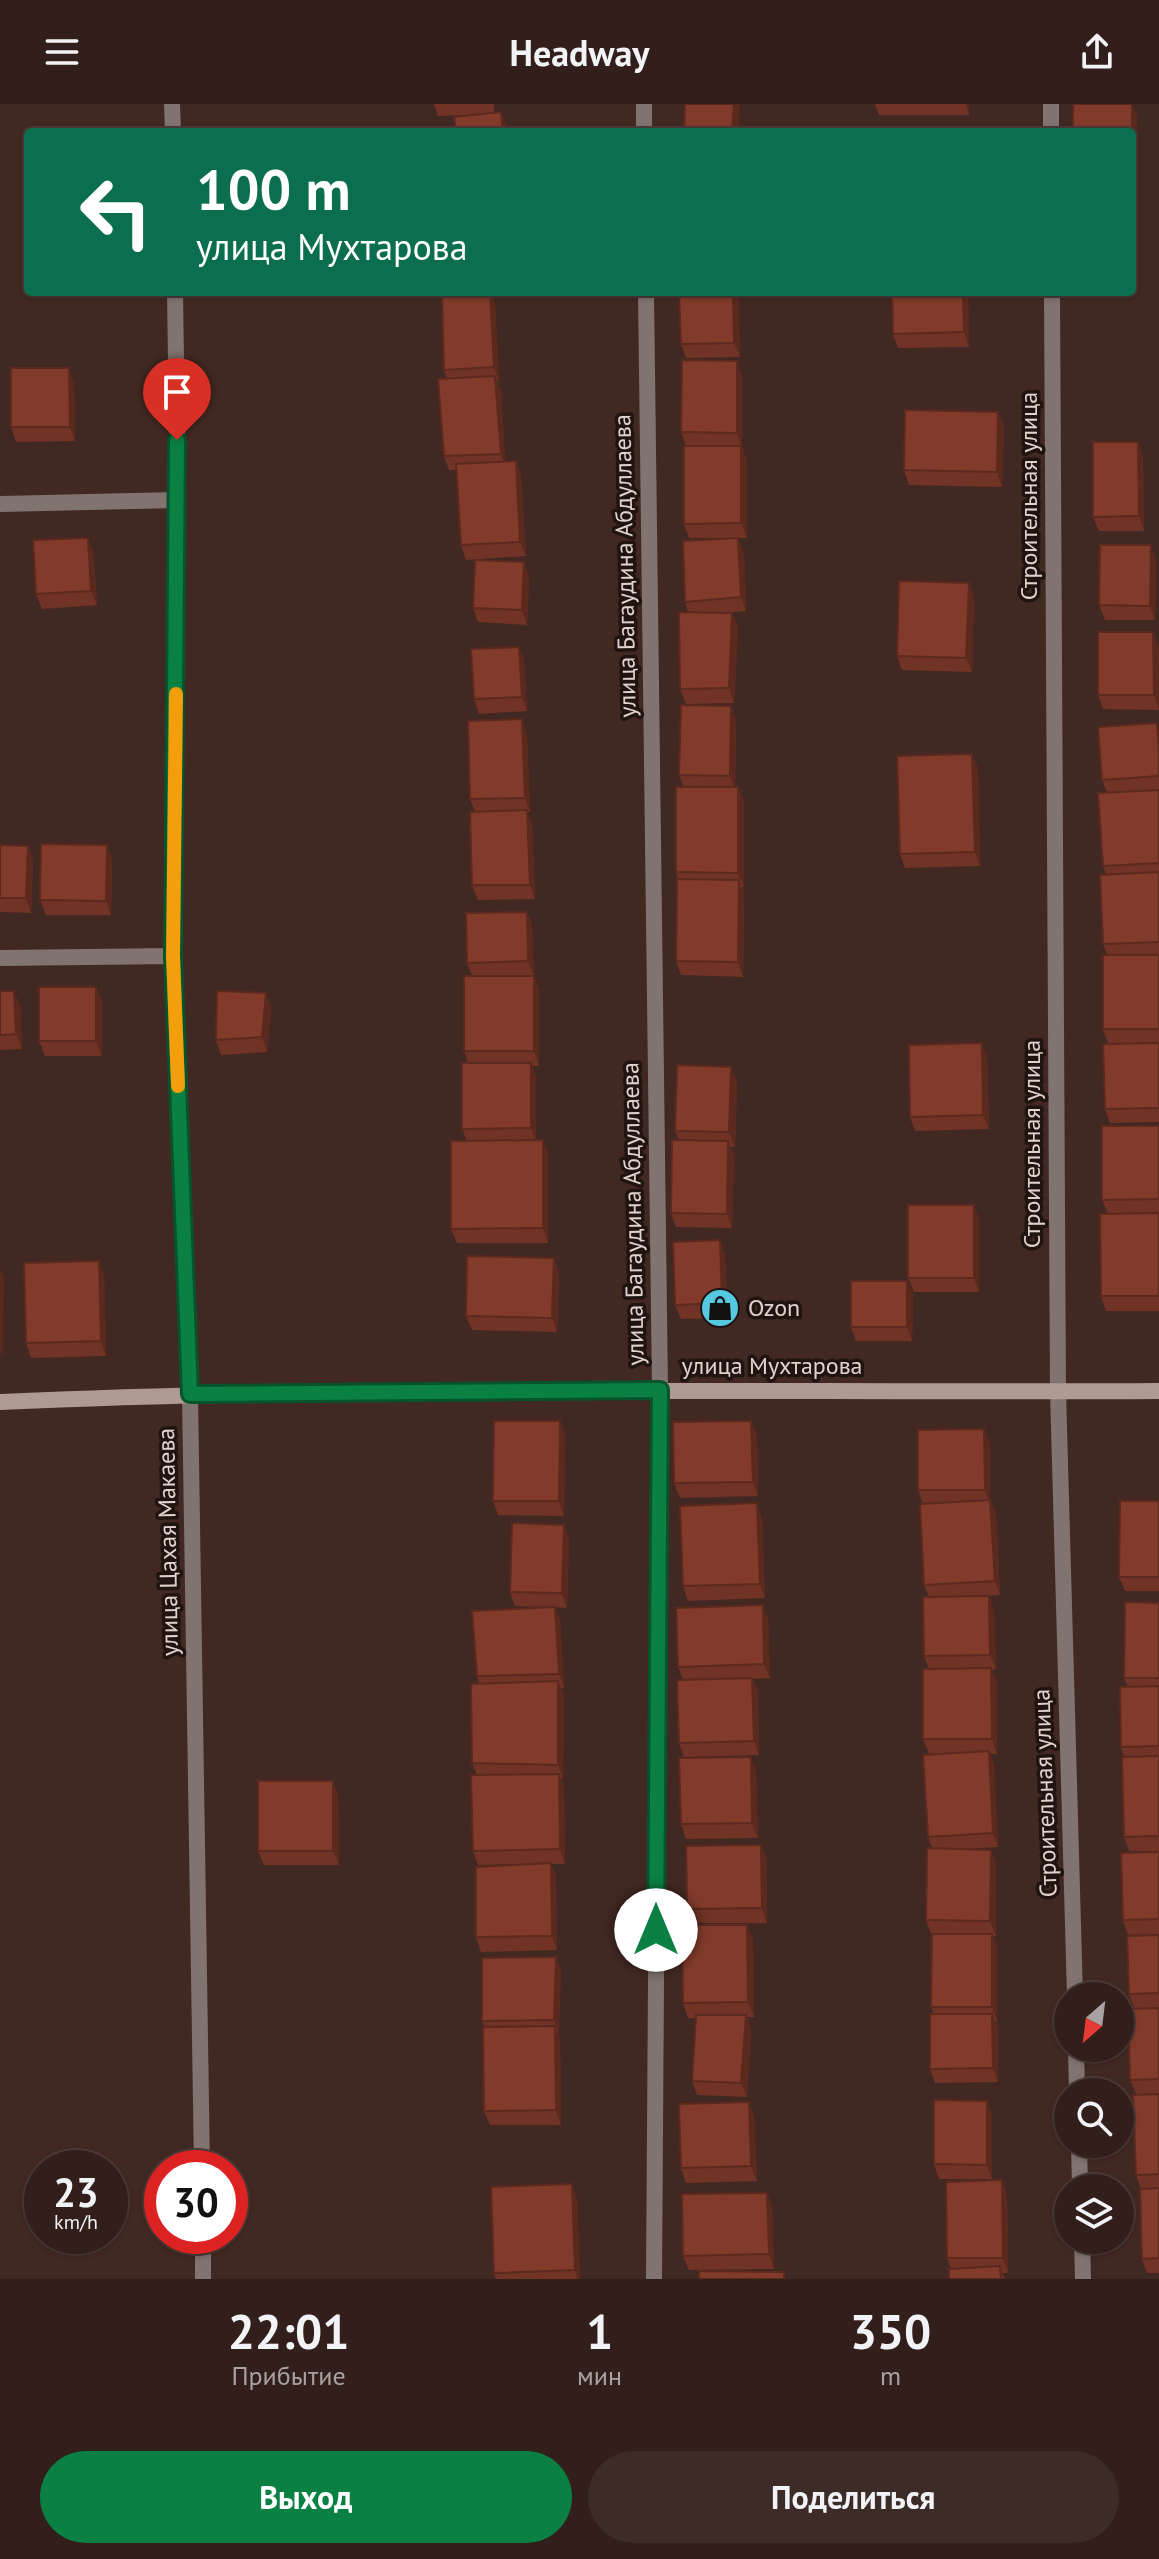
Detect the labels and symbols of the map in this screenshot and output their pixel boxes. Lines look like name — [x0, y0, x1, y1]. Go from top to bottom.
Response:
pin — [143, 358, 211, 440]
street label: Строительная улица — [1013, 392, 1044, 600]
street label: улица Багаудина Абдуллаева — [606, 414, 643, 718]
street label: Строительная улица — [1016, 1040, 1047, 1248]
street label: улица Багаудина Абдуллаева — [614, 1062, 651, 1366]
shop icon: Ozon — [699, 1287, 741, 1329]
place label: Ozon — [748, 1292, 800, 1323]
street label: улица Мухтарова — [681, 1350, 863, 1381]
street label: улица Цахая Макаева — [150, 1428, 185, 1656]
street label: Строительная улица — [1025, 1688, 1064, 1898]
position arrow — [614, 1888, 698, 1972]
north arrow — [1054, 1982, 1134, 2062]
speed limit sign: 30 — [144, 2150, 248, 2254]

